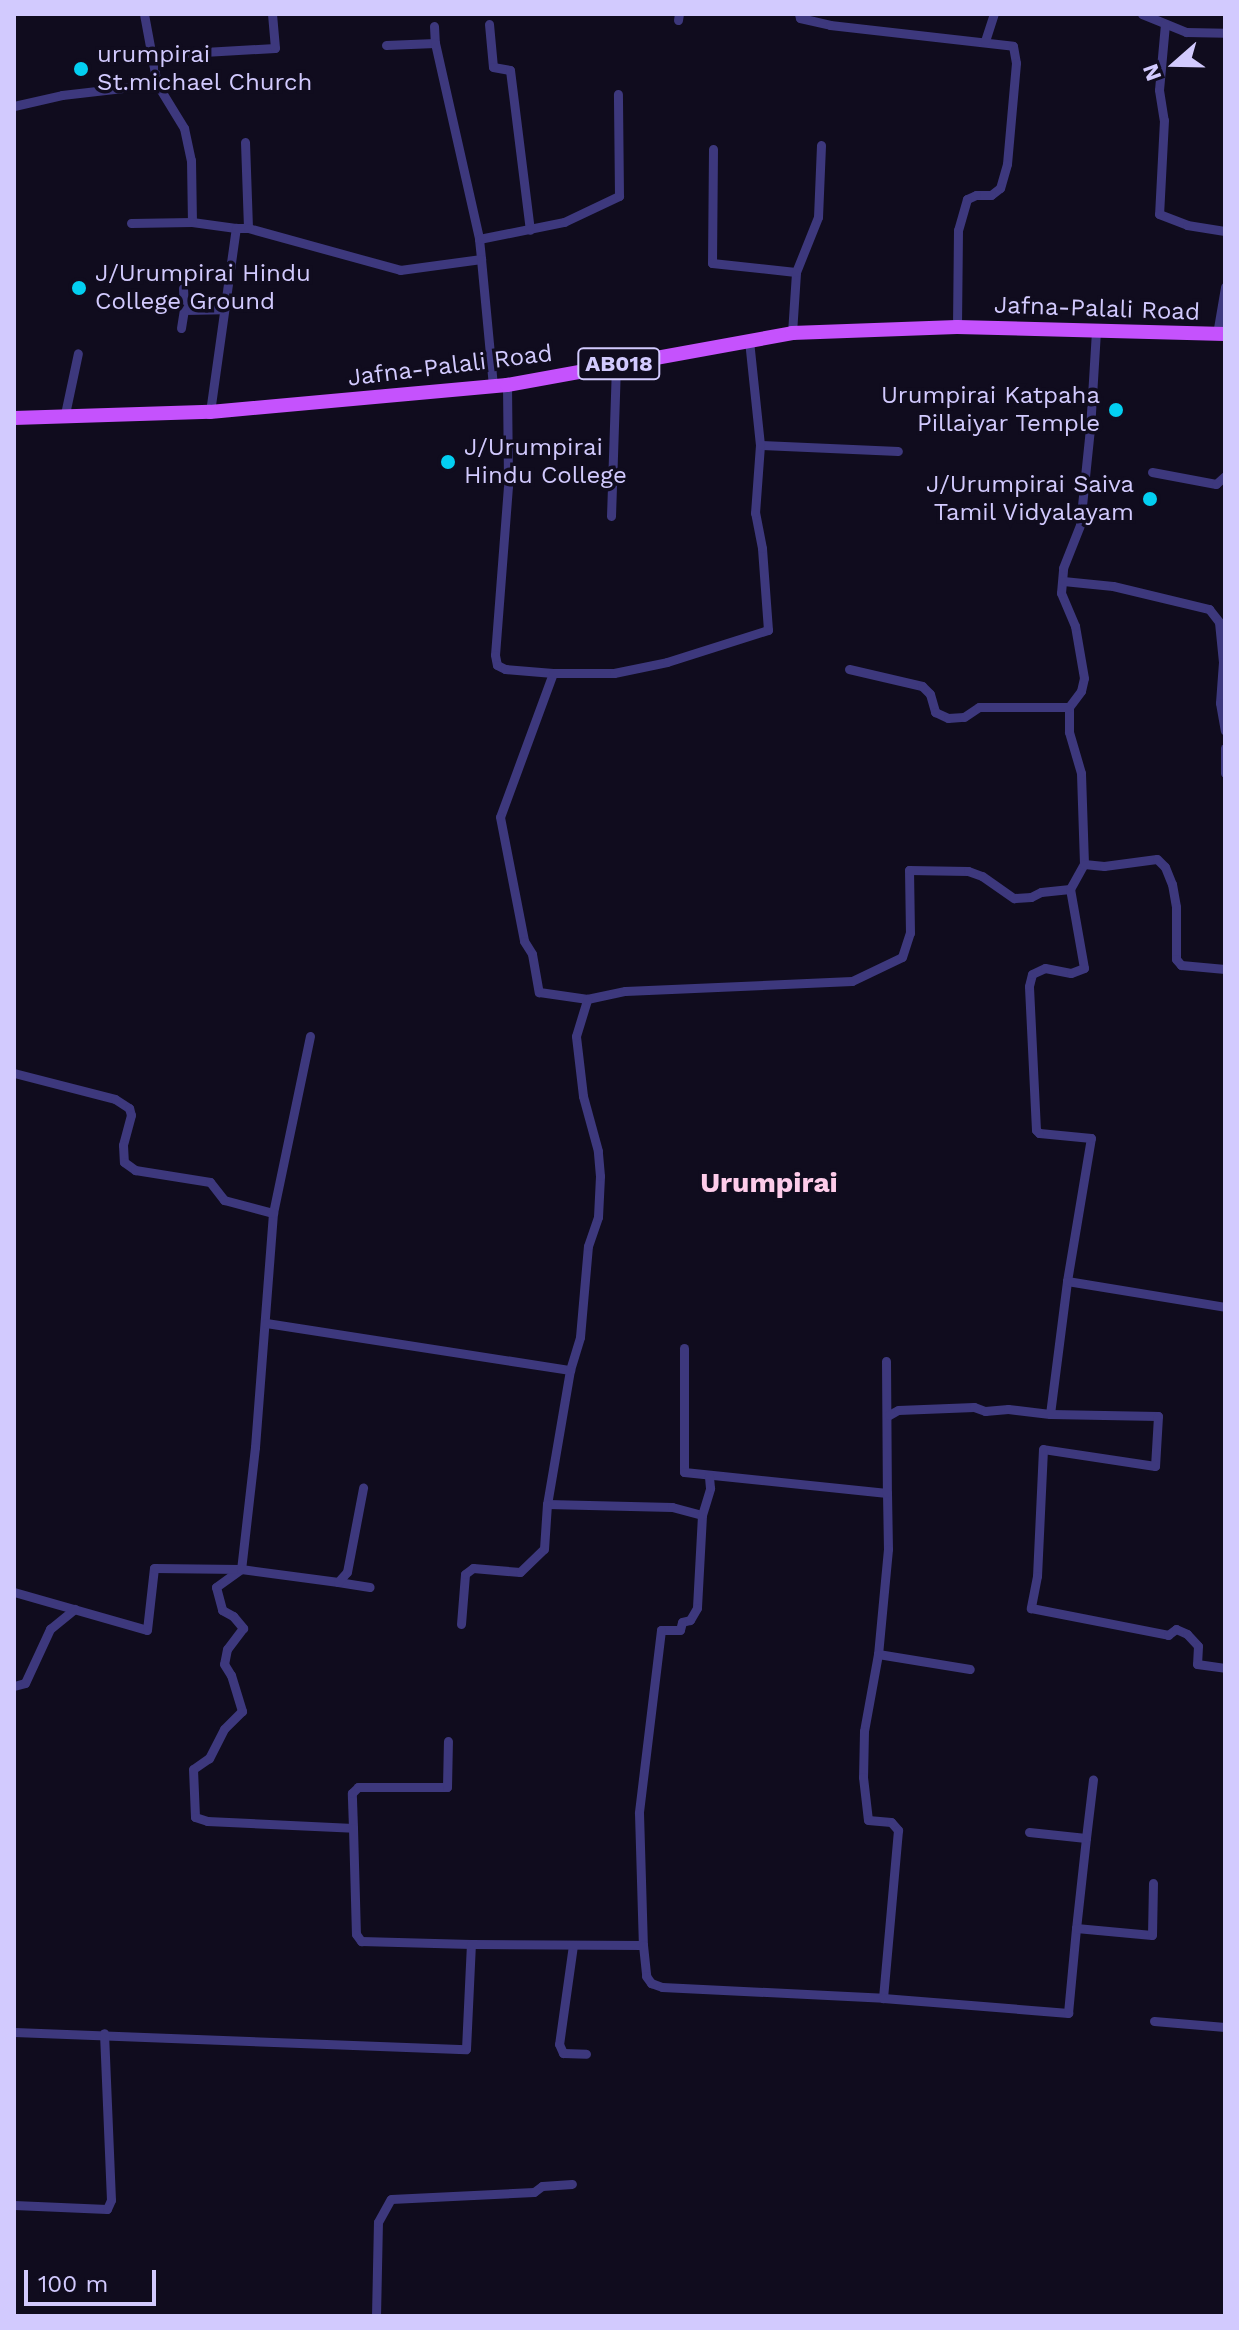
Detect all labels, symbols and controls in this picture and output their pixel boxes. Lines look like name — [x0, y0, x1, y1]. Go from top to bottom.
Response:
north arrow — [1135, 24, 1215, 104]
place label: urumpirai St.michael Church — [97, 41, 313, 97]
marker: urumpirai St.michael Church — [72, 60, 90, 78]
text: N — [1137, 60, 1167, 84]
place label: J/Urumpirai Hindu College Ground — [95, 260, 311, 316]
marker: J/Urumpirai Hindu College Ground — [70, 279, 88, 297]
street label: Jafna-Palali Road — [994, 291, 1200, 327]
street label: Jafna-Palali Road — [346, 339, 554, 393]
road number: AB018 — [577, 346, 661, 382]
place label: Urumpirai Katpaha Pillaiyar Temple — [881, 382, 1100, 438]
marker: Urumpirai Katpaha Pillaiyar Temple — [1107, 401, 1125, 419]
place label: J/Urumpirai Hindu College — [464, 434, 627, 490]
marker: J/Urumpirai Hindu College — [439, 453, 457, 471]
place label: J/Urumpirai Saiva Tamil Vidyalayam — [926, 471, 1134, 527]
marker: J/Urumpirai Saiva Tamil Vidyalayam — [1141, 490, 1159, 508]
district label: Urumpirai — [700, 1166, 838, 1200]
scale bar — [28, 2254, 160, 2304]
text: 100 m — [38, 2270, 108, 2298]

